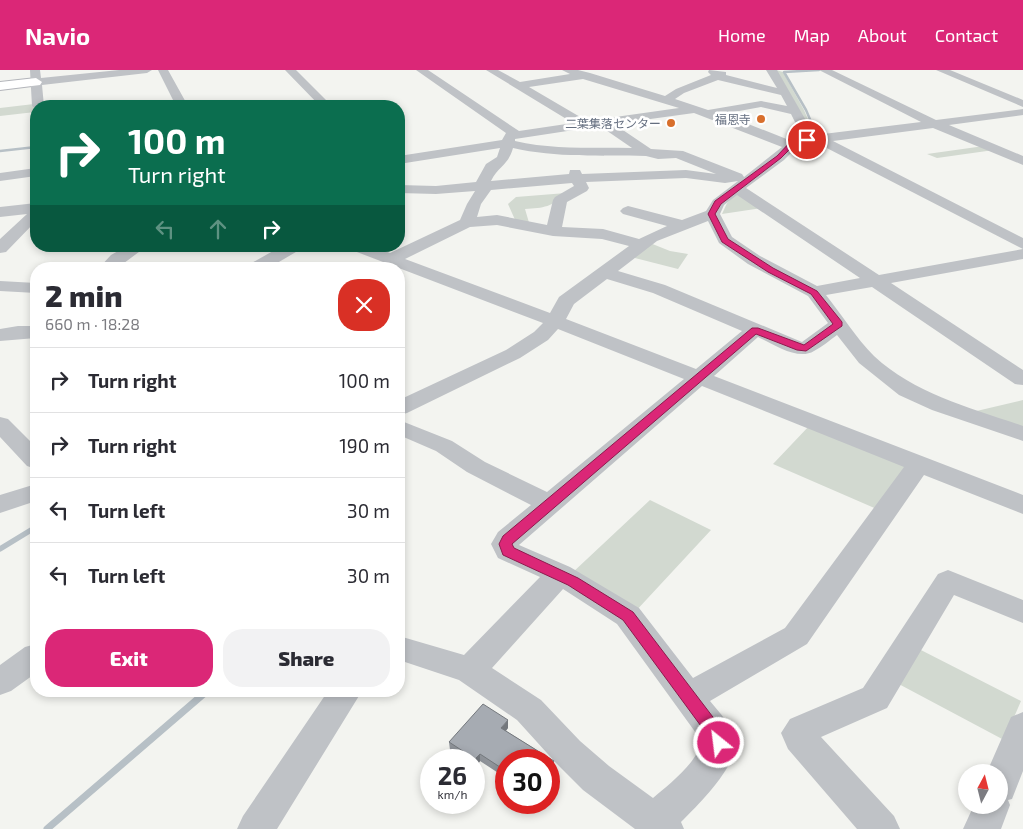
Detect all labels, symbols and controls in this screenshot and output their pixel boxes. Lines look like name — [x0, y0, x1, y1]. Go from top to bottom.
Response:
text: Navio — [25, 21, 90, 50]
text: Home — [718, 24, 766, 46]
text: Map — [794, 24, 830, 46]
text: About — [858, 24, 907, 46]
text: Contact — [935, 24, 998, 46]
place label: 福恩寺 — [715, 112, 751, 126]
marker: 福恩寺 — [755, 113, 767, 125]
place label: 二葉集落センター — [565, 116, 661, 130]
marker: 二葉集落センター — [665, 117, 677, 129]
text: 100 m — [128, 119, 226, 161]
pin — [786, 119, 828, 161]
icon: right — [45, 120, 110, 185]
icon: arrive — [793, 126, 821, 154]
text: Turn right — [128, 161, 226, 187]
icon: left — [151, 215, 179, 243]
icon: ahead — [204, 215, 232, 243]
icon: right — [257, 215, 285, 243]
text: 2 min — [45, 277, 123, 313]
button: close — [338, 279, 390, 331]
text: 660 m · 18:28 — [45, 314, 140, 333]
icon: right — [45, 366, 73, 394]
text: Turn right — [88, 369, 176, 392]
text: 100 m — [339, 369, 390, 392]
icon: right — [45, 431, 73, 459]
text: Turn right — [88, 434, 176, 457]
text: 190 m — [339, 434, 390, 457]
icon: left — [45, 496, 73, 524]
text: Turn left — [88, 499, 165, 522]
text: 30 m — [347, 499, 390, 522]
icon: left — [45, 561, 73, 589]
text: Turn left — [88, 564, 165, 587]
text: 30 m — [347, 564, 390, 587]
button: Exit — [45, 629, 213, 687]
button: Share — [223, 629, 390, 687]
position arrow — [692, 716, 744, 768]
speed limit sign: 30 — [495, 749, 560, 814]
text: 26 — [438, 760, 467, 790]
north arrow — [958, 764, 1008, 814]
map controls — [958, 764, 1008, 814]
text: km/h — [438, 787, 467, 801]

